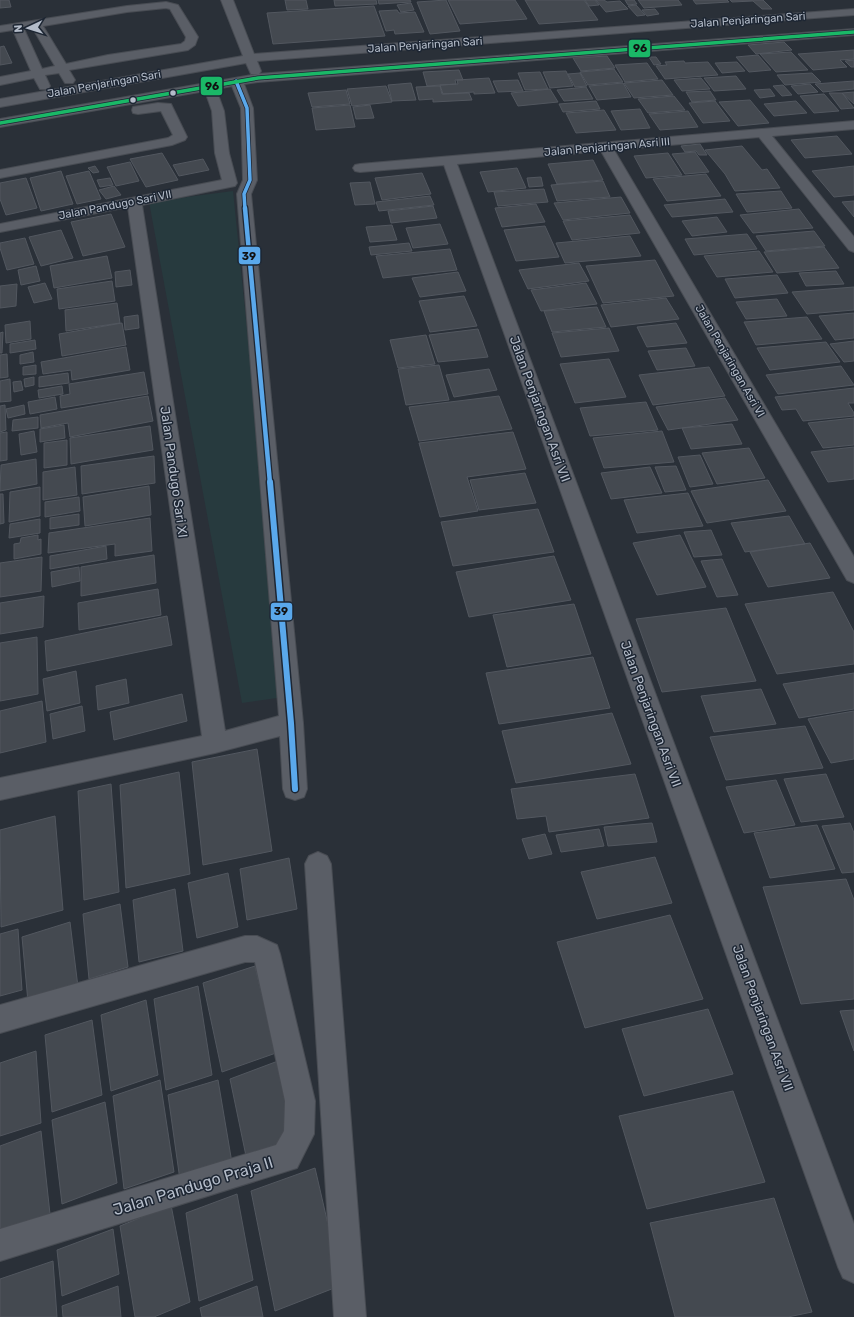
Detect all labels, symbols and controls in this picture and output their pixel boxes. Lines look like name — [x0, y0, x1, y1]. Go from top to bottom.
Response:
north arrow — [8, 8, 48, 48]
street label: Jalan Penjaringan Sari — [690, 10, 806, 30]
text: N — [12, 24, 25, 33]
street label: Jalan Penjaringan Sari — [367, 35, 483, 55]
line badge: 96 — [628, 39, 651, 58]
text: 96 — [633, 42, 647, 55]
street label: Jalan Penjaringan Sari — [46, 68, 162, 100]
line badge: 96 — [200, 76, 223, 96]
text: 96 — [205, 80, 219, 93]
unlabelled marker — [168, 88, 178, 98]
unlabelled marker — [128, 95, 138, 105]
street label: Jalan Penjaringan Asri III — [543, 135, 671, 159]
street label: Jalan Pandugo Sari VII — [57, 188, 173, 222]
line badge: 39 — [238, 246, 261, 265]
text: 39 — [242, 250, 256, 263]
street label: Jalan Penjaringan Asri VI — [693, 303, 767, 419]
street label: Jalan Penjaringan Asri VII — [506, 334, 573, 484]
street label: Jalan Pandugo Sari XI — [156, 405, 191, 539]
line badge: 39 — [270, 602, 293, 621]
text: 39 — [274, 605, 288, 618]
street label: Jalan Penjaringan Asri VII — [617, 639, 684, 789]
street label: Jalan Penjaringan Asri VII — [729, 943, 796, 1093]
street label: Jalan Pandugo Praja II — [111, 1153, 275, 1219]

